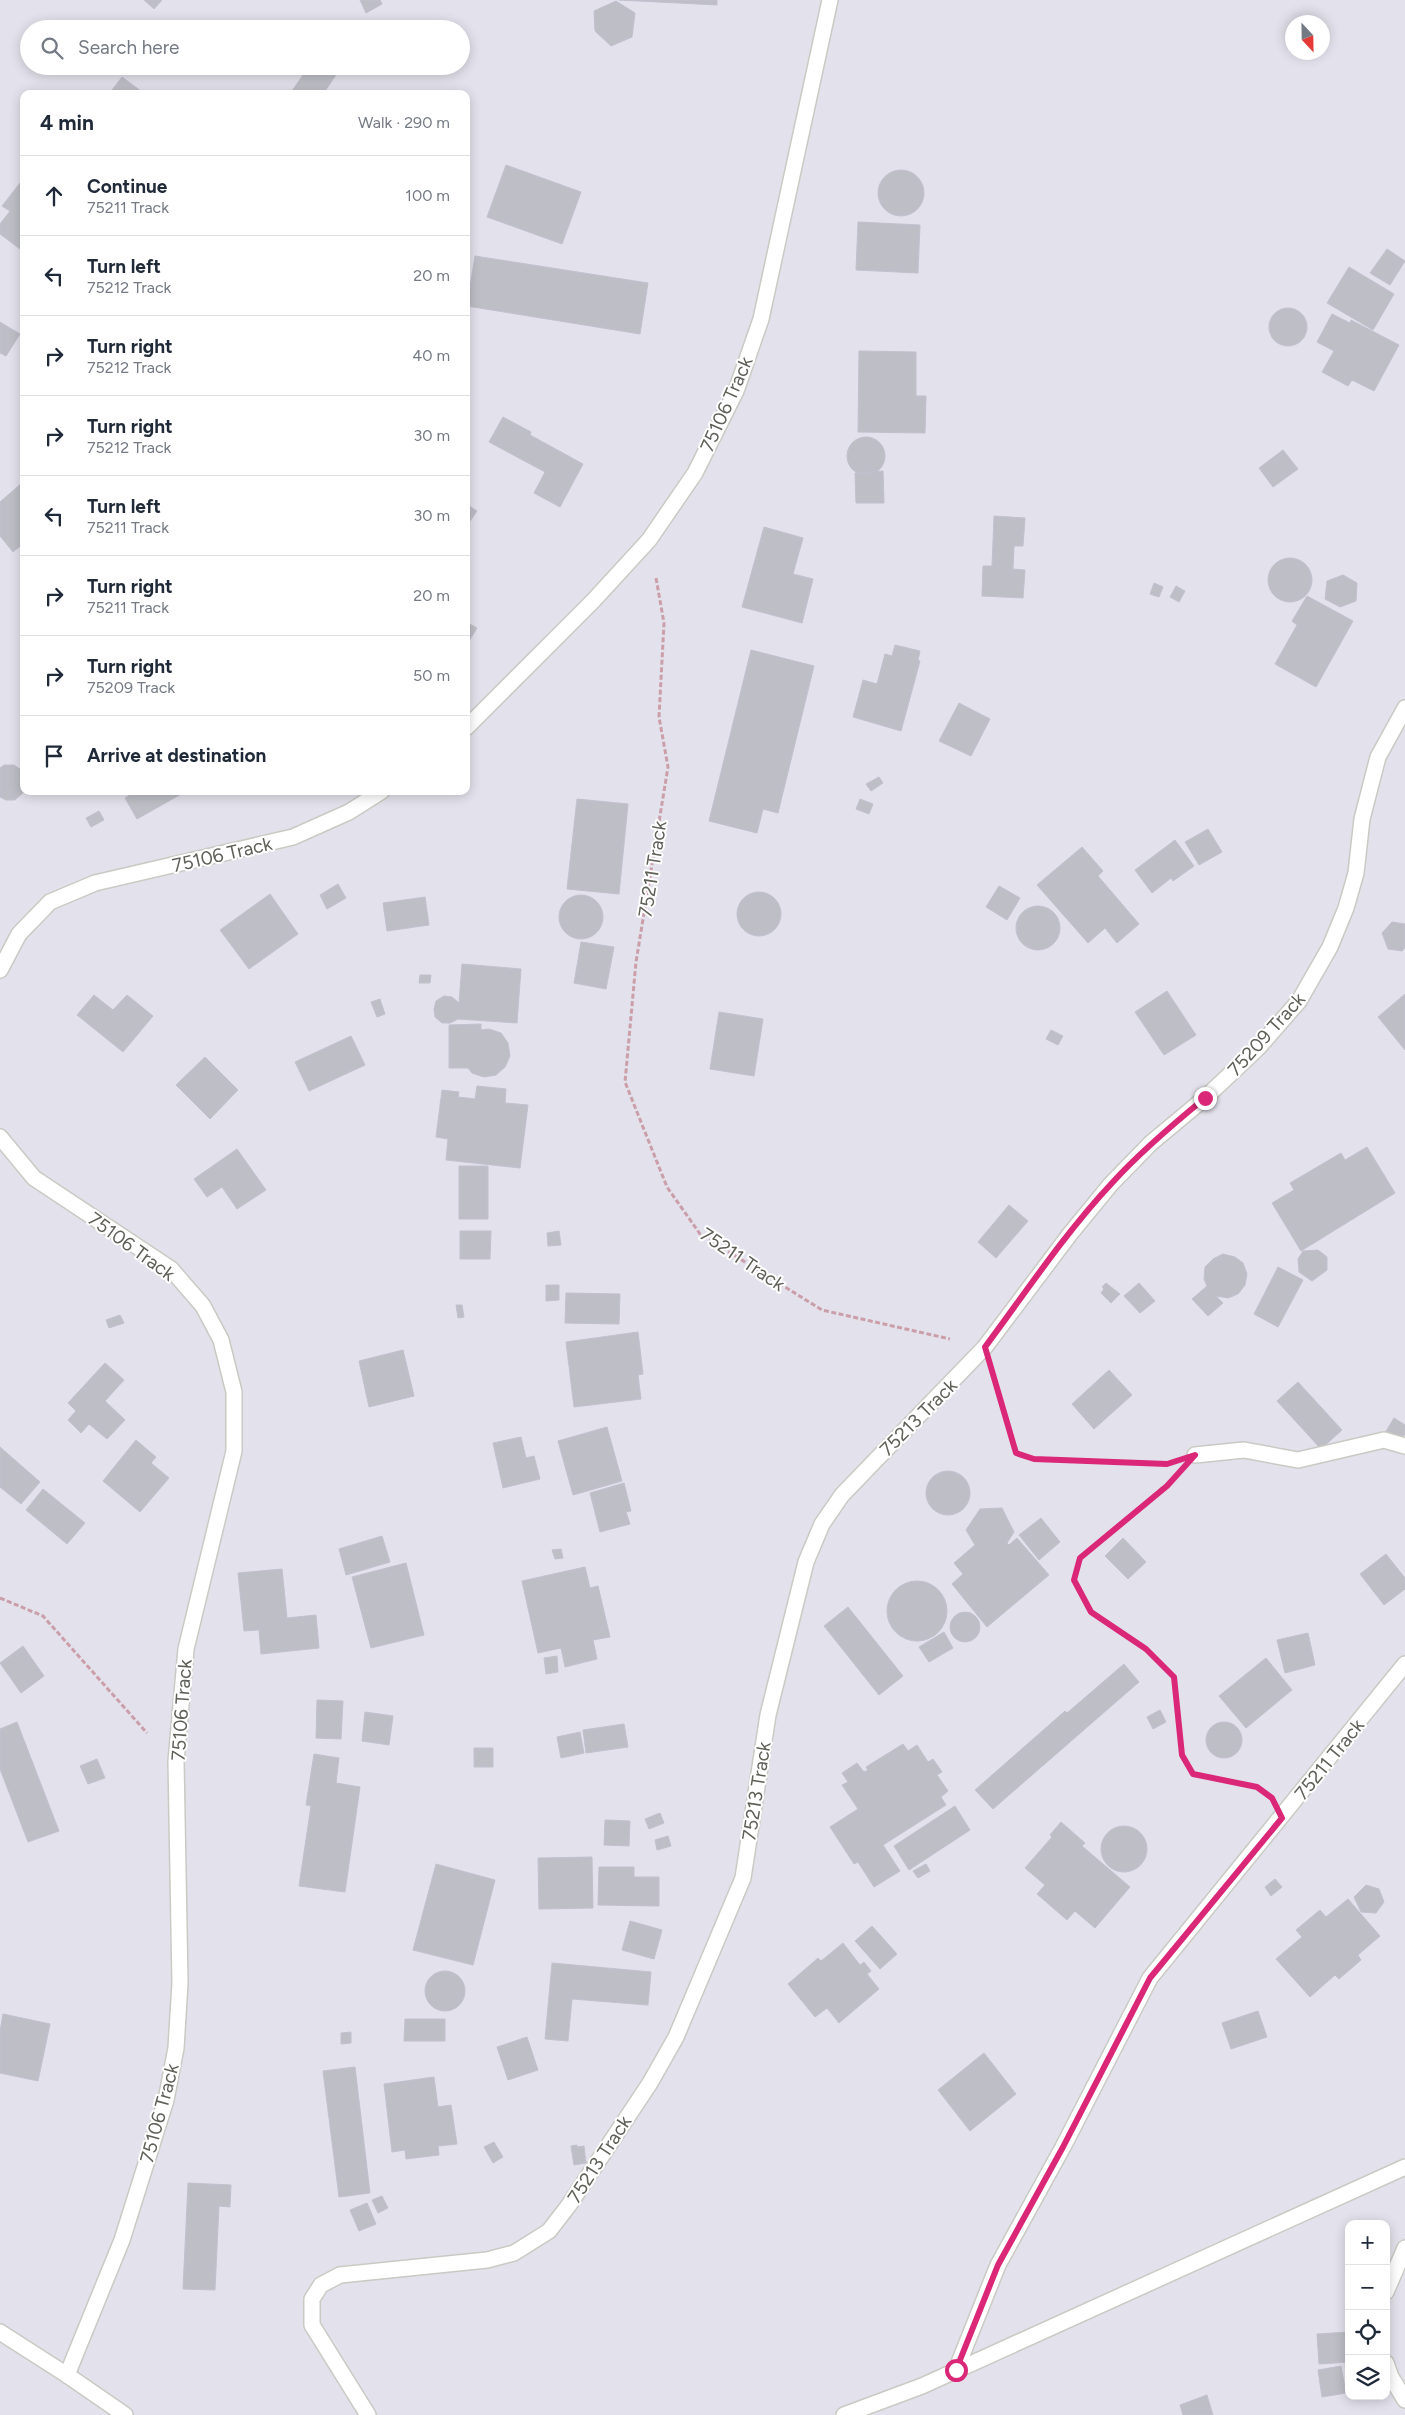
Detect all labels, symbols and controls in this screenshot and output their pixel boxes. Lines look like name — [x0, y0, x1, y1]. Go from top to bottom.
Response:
north arrow — [1285, 15, 1330, 60]
search box — [20, 20, 470, 75]
icon: search — [38, 34, 66, 62]
text: Search here — [78, 36, 180, 59]
text: 4 min — [40, 110, 94, 135]
text: Walk · 290 m — [358, 113, 450, 132]
text: Continue — [87, 175, 167, 198]
icon: ahead — [40, 182, 68, 210]
text: 100 m — [405, 186, 450, 205]
text: 75211 Track — [87, 198, 169, 217]
text: Turn left — [87, 255, 161, 278]
icon: left — [40, 262, 68, 290]
text: 20 m — [413, 266, 450, 285]
text: 75212 Track — [87, 278, 171, 297]
text: Turn right — [87, 335, 173, 358]
icon: right — [40, 342, 68, 370]
text: 40 m — [412, 346, 450, 365]
street label: 75106 Track — [695, 352, 758, 455]
text: 75212 Track — [87, 358, 171, 377]
text: Turn right — [87, 415, 173, 438]
icon: right — [40, 422, 68, 450]
text: 30 m — [413, 426, 450, 445]
text: 75212 Track — [87, 438, 171, 457]
text: Turn left — [87, 495, 161, 518]
icon: left — [40, 502, 68, 530]
text: 30 m — [413, 506, 450, 525]
text: 75211 Track — [87, 518, 169, 537]
text: Turn right — [87, 575, 173, 598]
icon: right — [40, 582, 68, 610]
text: 20 m — [413, 586, 450, 605]
text: 75211 Track — [87, 598, 169, 617]
text: Turn right — [87, 655, 173, 678]
icon: right — [40, 662, 68, 690]
text: 50 m — [413, 666, 450, 685]
text: 75209 Track — [87, 678, 175, 697]
icon: arrive — [40, 742, 68, 770]
text: Arrive at destination — [87, 744, 266, 767]
street label: 75211 Track — [634, 818, 672, 919]
street label: 75106 Track — [170, 832, 275, 877]
street label: 75209 Track — [1223, 987, 1310, 1081]
route end — [1194, 1087, 1217, 1110]
street label: 75106 Track — [84, 1207, 180, 1286]
street label: 75211 Track — [696, 1223, 790, 1297]
street label: 75213 Track — [875, 1373, 962, 1461]
street label: 75106 Track — [166, 1658, 197, 1762]
street label: 75211 Track — [1290, 1714, 1369, 1804]
street label: 75213 Track — [737, 1739, 776, 1842]
street label: 75106 Track — [135, 2060, 184, 2165]
street label: 75213 Track — [563, 2110, 637, 2207]
map controls — [1345, 2220, 1390, 2400]
button: + — [1345, 2220, 1390, 2265]
button: − — [1345, 2265, 1390, 2310]
button: locate — [1345, 2310, 1390, 2355]
button: layers — [1345, 2355, 1390, 2400]
route start — [945, 2359, 968, 2382]

